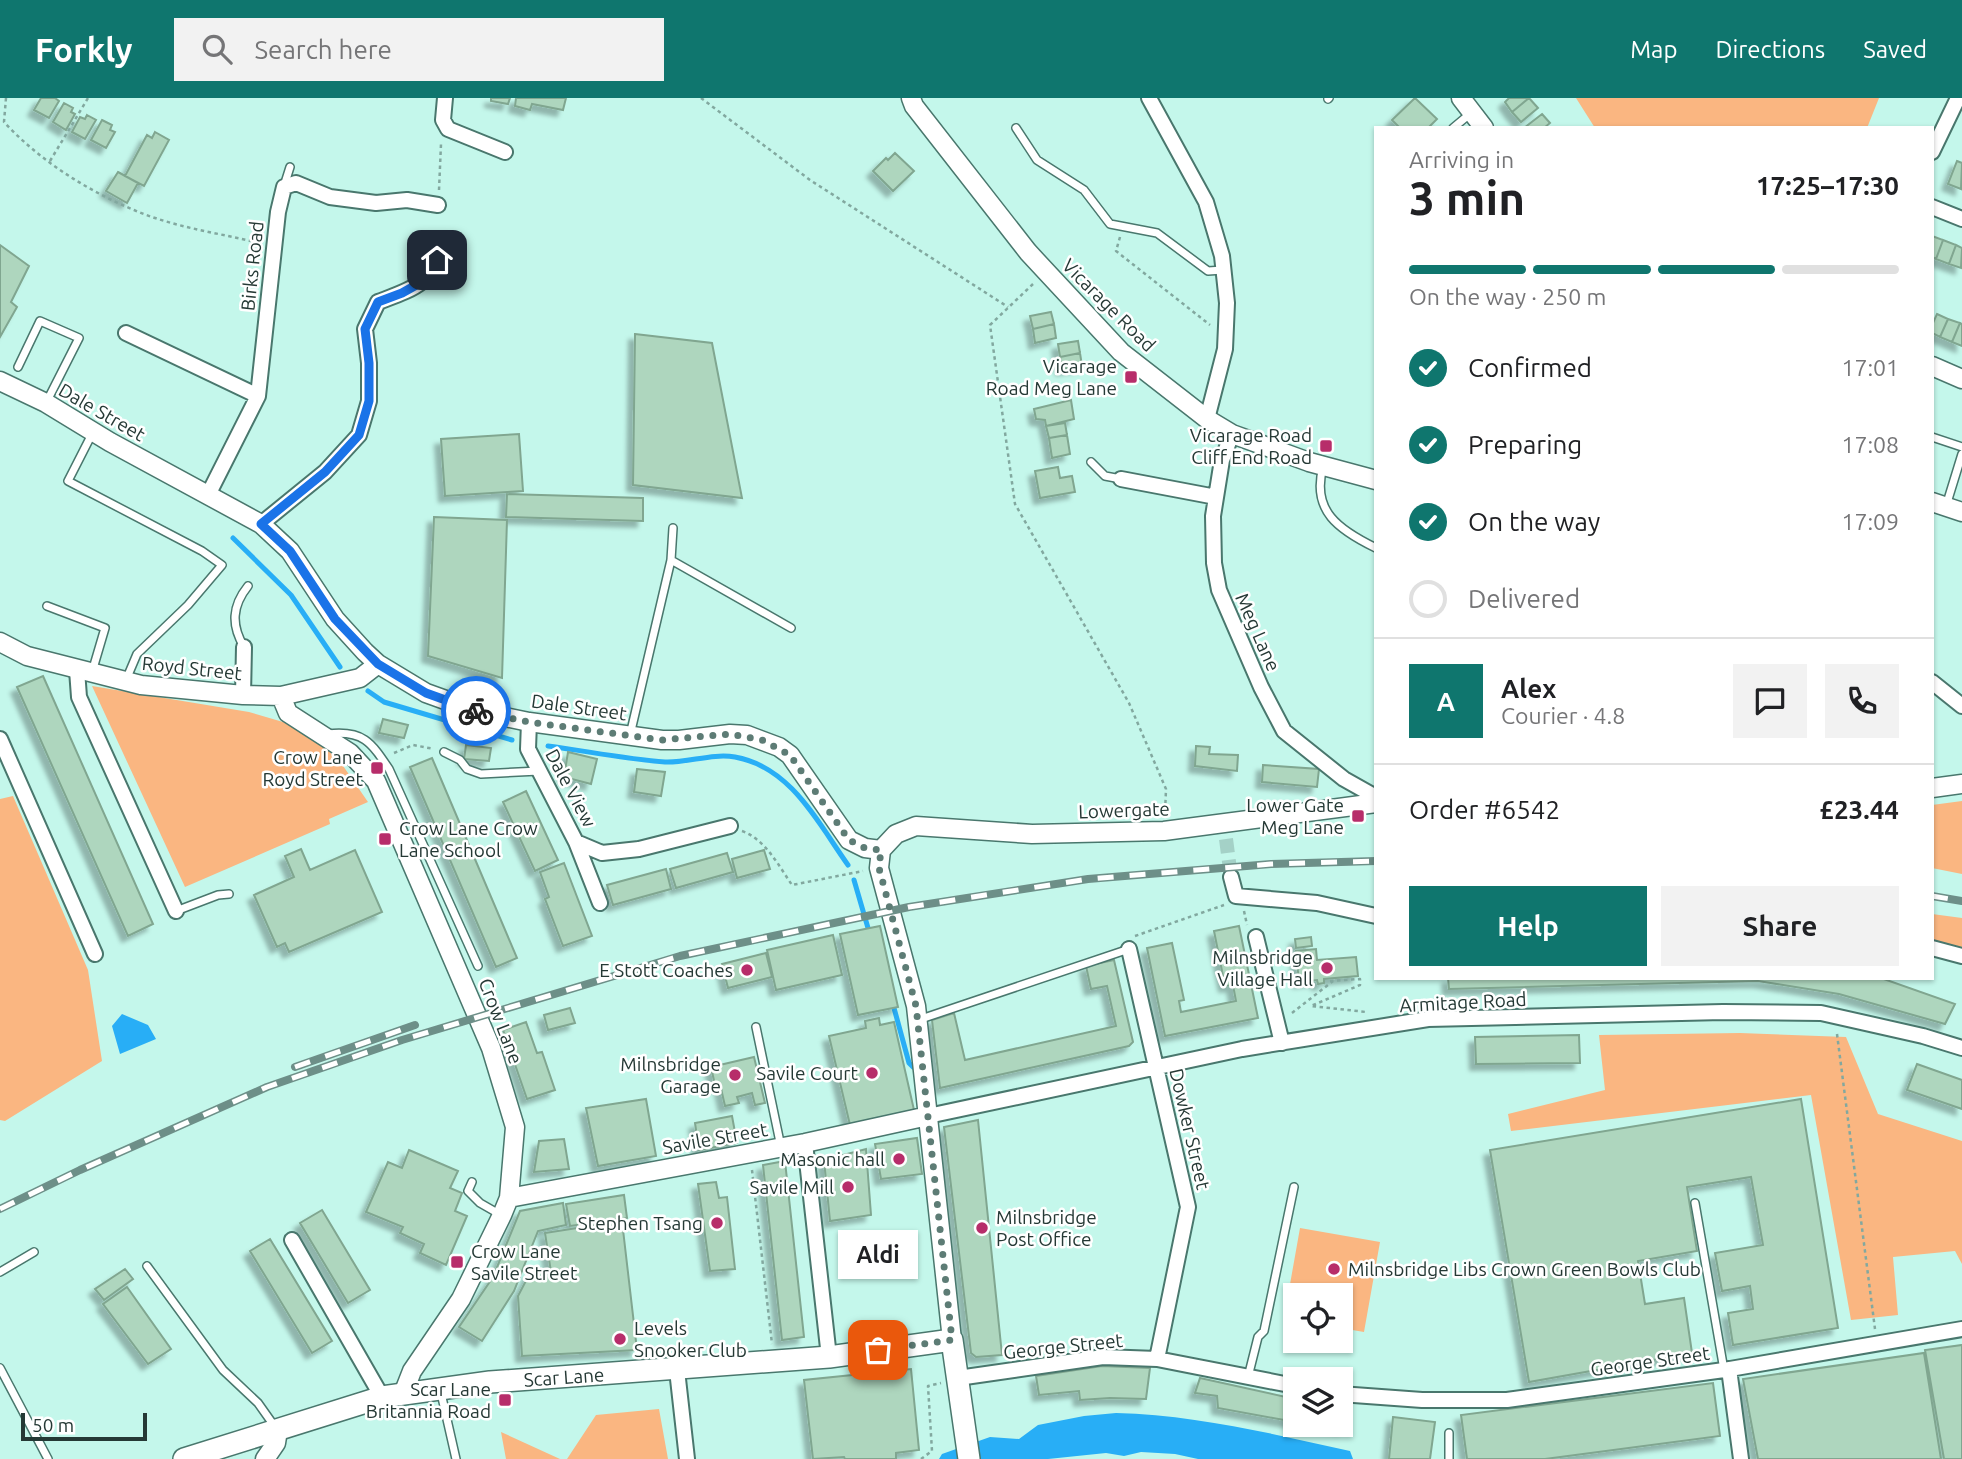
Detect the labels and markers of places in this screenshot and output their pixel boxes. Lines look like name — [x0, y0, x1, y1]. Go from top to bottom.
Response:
pin — [407, 230, 467, 290]
place label: Vicarage Road Meg Lane — [986, 355, 1117, 399]
marker: Vicarage Road Meg Lane — [1123, 369, 1139, 385]
place label: Vicarage Road Cliff End Road — [1190, 424, 1312, 468]
marker: Vicarage Road Cliff End Road — [1318, 438, 1334, 454]
place label: Crow Lane Royd Street — [262, 746, 364, 790]
marker: Crow Lane Royd Street — [369, 760, 385, 776]
place label: Lower Gate Meg Lane — [1246, 794, 1344, 838]
marker: Lower Gate Meg Lane — [1350, 808, 1366, 824]
place label: Crow Lane Crow Lane School — [399, 817, 538, 861]
marker: Crow Lane Crow Lane School — [377, 831, 393, 847]
place label: Milnsbridge Village Hall — [1212, 946, 1313, 990]
place label: E Stott Coaches — [599, 959, 733, 981]
marker: Milnsbridge Village Hall — [1319, 960, 1335, 976]
marker: E Stott Coaches — [739, 962, 755, 978]
place label: Milnsbridge Garage — [620, 1053, 721, 1097]
place label: Savile Court — [756, 1062, 859, 1084]
marker: Savile Court — [864, 1065, 880, 1081]
marker: Milnsbridge Garage — [727, 1067, 743, 1083]
place label: Masonic hall — [780, 1148, 885, 1170]
marker: Masonic hall — [891, 1151, 907, 1167]
place label: Savile Mill — [749, 1176, 834, 1198]
marker: Savile Mill — [840, 1179, 856, 1195]
place label: Milnsbridge Post Office — [996, 1206, 1097, 1250]
place label: Stephen Tsang — [578, 1212, 703, 1234]
marker: Stephen Tsang — [709, 1215, 725, 1231]
marker: Milnsbridge Post Office — [974, 1220, 990, 1236]
callout: Aldi — [838, 1231, 918, 1280]
place label: Crow Lane Savile Street — [471, 1240, 578, 1284]
marker: Crow Lane Savile Street — [449, 1254, 465, 1270]
place label: Milnsbridge Libs Crown Green Bowls Club — [1348, 1258, 1701, 1280]
marker: Milnsbridge Libs Crown Green Bowls Club — [1326, 1261, 1342, 1277]
place label: Levels Snooker Club — [634, 1317, 747, 1361]
pin — [848, 1320, 908, 1380]
marker: Levels Snooker Club — [612, 1331, 628, 1347]
place label: Scar Lane Britannia Road — [366, 1378, 491, 1422]
marker: Scar Lane Britannia Road — [497, 1392, 513, 1408]

